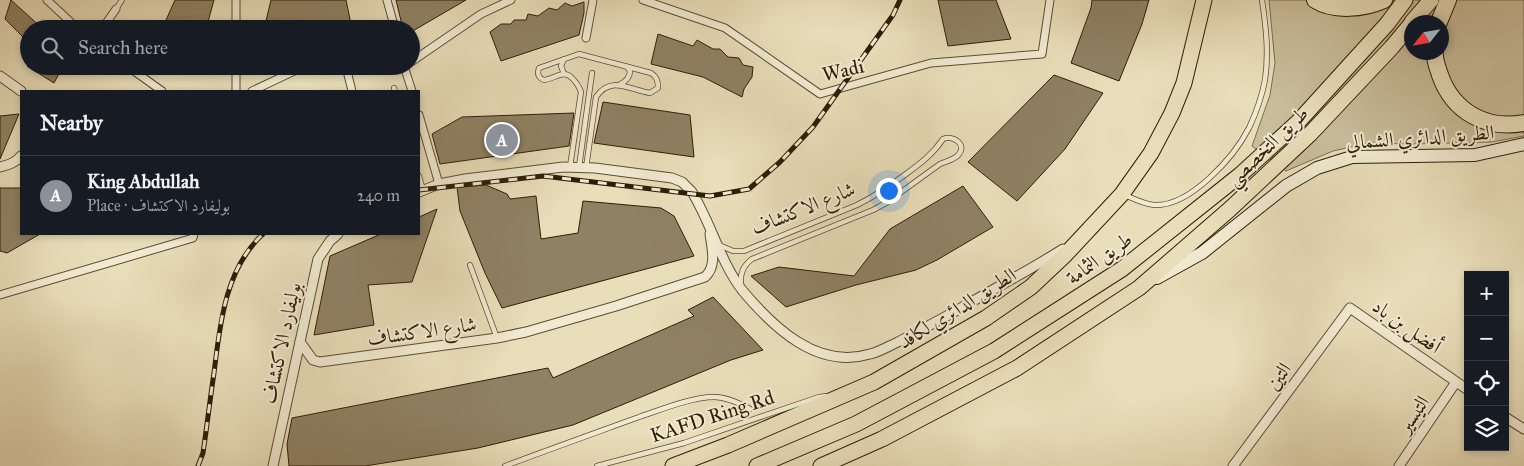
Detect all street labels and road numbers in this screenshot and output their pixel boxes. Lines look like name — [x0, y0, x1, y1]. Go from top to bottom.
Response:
street label: Wadi — [820, 53, 867, 86]
street label: طريق التخصصي — [1221, 101, 1318, 196]
street label: الطريق الدائري الشمالي — [1345, 120, 1495, 158]
street label: شارع الاكتشاف — [748, 176, 861, 245]
street label: طريق الثمامة — [1061, 227, 1137, 290]
street label: الطريق الدائري لكافد — [894, 262, 1022, 357]
street label: بوليفارد الاكتشاف — [256, 280, 307, 406]
street label: أفضل بن باد — [1366, 292, 1448, 361]
street label: شارع الاكتشاف — [366, 311, 479, 356]
street label: التين — [1260, 358, 1296, 394]
street label: KAFD Ring Rd — [647, 385, 777, 448]
street label: التيسير — [1391, 391, 1434, 439]

